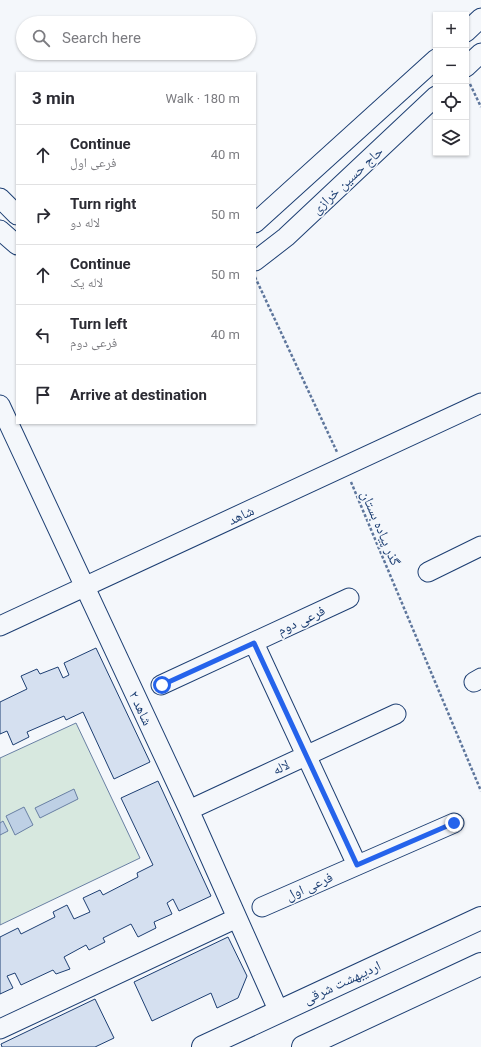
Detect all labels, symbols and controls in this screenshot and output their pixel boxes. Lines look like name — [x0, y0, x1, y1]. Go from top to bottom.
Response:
map controls — [433, 12, 469, 156]
button: + — [433, 12, 469, 48]
search box — [16, 16, 256, 60]
icon: search — [30, 27, 52, 49]
text: Search here — [62, 29, 141, 47]
button: − — [433, 48, 469, 84]
button: locate — [433, 84, 469, 120]
text: 3 min — [32, 88, 75, 108]
text: Walk · 180 m — [165, 91, 240, 106]
button: layers — [433, 120, 469, 156]
text: Continue — [70, 135, 131, 153]
street label: حاج حسین خرازی — [308, 143, 387, 219]
icon: ahead — [32, 144, 54, 166]
text: 40 m — [211, 147, 240, 162]
text: فرعی اول — [70, 155, 116, 170]
text: Turn right — [70, 195, 136, 213]
icon: right — [32, 204, 54, 226]
text: 50 m — [211, 207, 240, 222]
text: لاله دو — [70, 215, 100, 230]
text: Continue — [70, 255, 131, 273]
icon: ahead — [32, 264, 54, 286]
text: 50 m — [211, 267, 240, 282]
text: لاله یک — [70, 275, 103, 290]
text: Turn left — [70, 315, 127, 333]
icon: left — [32, 324, 54, 346]
text: 40 m — [211, 327, 240, 342]
text: فرعی دوم — [70, 335, 117, 350]
icon: arrive — [32, 384, 54, 406]
text: Arrive at destination — [70, 386, 207, 404]
street label: گذر پیاده بستان — [357, 488, 404, 568]
street label: شاهد — [226, 502, 256, 528]
street label: فرعی دوم — [275, 602, 328, 640]
route start — [153, 676, 171, 694]
street label: شاهد ۲ — [126, 688, 156, 728]
street label: لاله — [270, 756, 292, 778]
route end — [445, 814, 463, 832]
street label: فرعی اول — [283, 868, 336, 904]
street label: اردیبهشت شرقی — [301, 957, 384, 1008]

